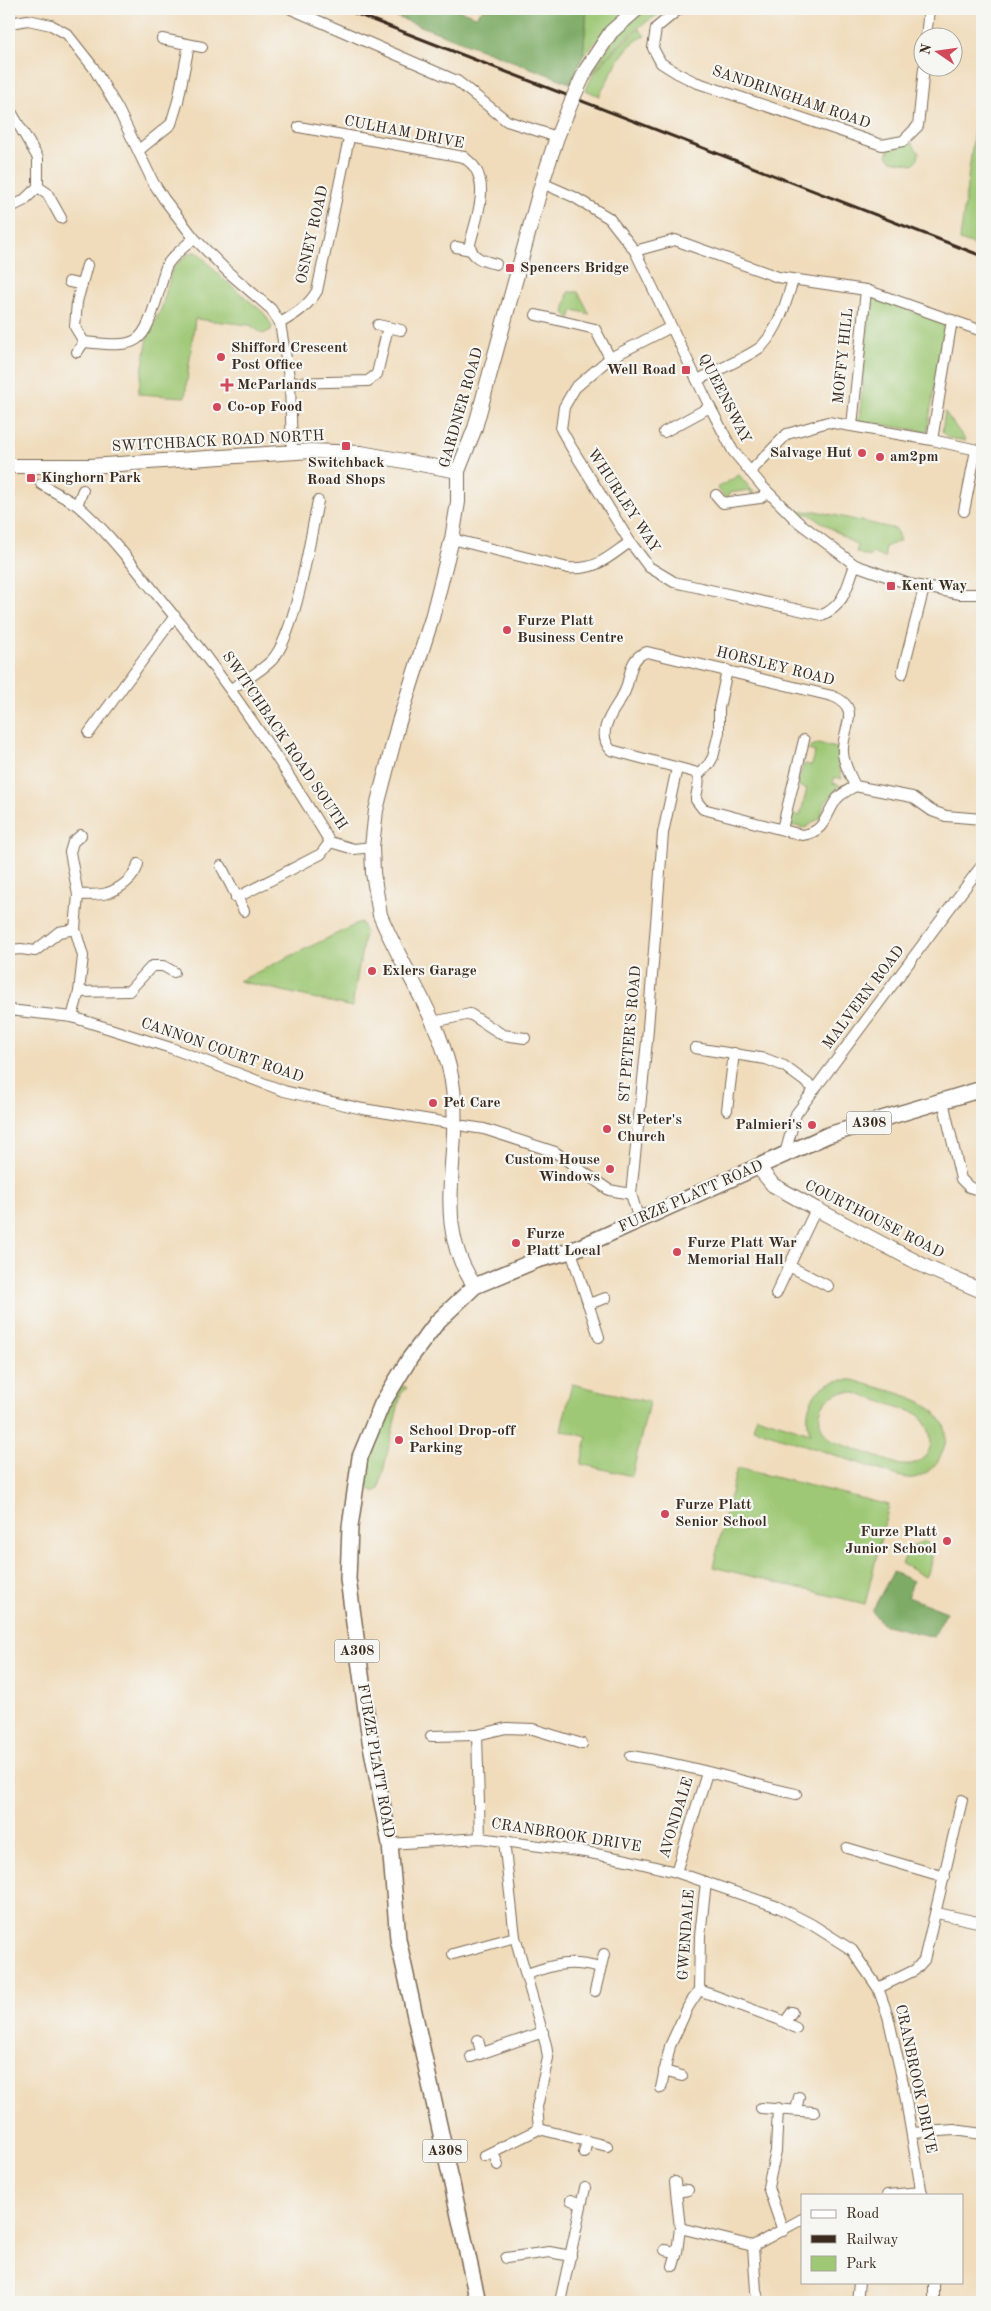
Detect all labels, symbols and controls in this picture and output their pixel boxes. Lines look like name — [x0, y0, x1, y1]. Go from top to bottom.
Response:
north arrow — [914, 28, 964, 78]
text: N — [918, 42, 934, 56]
street label: SANDRINGHAM ROAD — [710, 64, 872, 132]
street label: CULHAM DRIVE — [343, 114, 465, 152]
street label: OSNEY ROAD — [294, 184, 332, 286]
place label: Spencers Bridge — [520, 261, 629, 276]
marker: Spencers Bridge — [504, 262, 516, 274]
street label: MOFFY HILL — [832, 307, 856, 405]
place label: Shifford Crescent Post Office — [231, 341, 348, 373]
street label: GARDNER ROAD — [438, 346, 486, 470]
marker: Shifford Crescent Post Office — [215, 351, 227, 363]
street label: QUEENSWAY — [695, 352, 753, 446]
place label: Well Road — [607, 363, 676, 378]
marker: Well Road — [680, 364, 692, 376]
place label: McParlands — [237, 378, 316, 393]
marker: McParlands — [221, 379, 233, 391]
place label: Co-op Food — [227, 400, 303, 415]
marker: Co-op Food — [211, 401, 223, 413]
street label: SWITCHBACK ROAD NORTH — [111, 429, 325, 455]
marker: Switchback Road Shops — [340, 440, 352, 452]
street label: WHURLEY WAY — [584, 446, 662, 556]
place label: Salvage Hut — [770, 446, 853, 461]
marker: Salvage Hut — [856, 447, 868, 459]
place label: am2pm — [890, 450, 938, 465]
marker: am2pm — [874, 451, 886, 463]
place label: Switchback Road Shops — [307, 456, 385, 488]
place label: Kinghorn Park — [41, 471, 142, 486]
marker: Kinghorn Park — [25, 472, 37, 484]
place label: Kent Way — [901, 579, 968, 594]
marker: Kent Way — [885, 580, 897, 592]
place label: Furze Platt Business Centre — [517, 614, 624, 646]
marker: Furze Platt Business Centre — [501, 624, 513, 636]
street label: HORSLEY ROAD — [714, 645, 836, 689]
street label: SWITCHBACK ROAD SOUTH — [219, 649, 349, 833]
street label: MALVERN ROAD — [820, 944, 908, 1052]
place label: Exlers Garage — [382, 964, 477, 979]
marker: Exlers Garage — [366, 965, 378, 977]
street label: ST PETER'S ROAD — [618, 965, 644, 1103]
street label: CANNON COURT ROAD — [139, 1016, 305, 1086]
place label: Pet Care — [443, 1096, 501, 1111]
marker: Pet Care — [427, 1097, 439, 1109]
road number: A308 — [846, 1112, 892, 1134]
place label: St Peter's Church — [617, 1113, 682, 1145]
place label: Palmieri's — [735, 1118, 802, 1133]
marker: Palmieri's — [806, 1119, 818, 1131]
marker: St Peter's Church — [601, 1123, 613, 1135]
place label: Custom House Windows — [504, 1153, 600, 1185]
street label: FURZE PLATT ROAD — [617, 1158, 765, 1236]
marker: Custom House Windows — [604, 1163, 616, 1175]
street label: COURTHOUSE ROAD — [802, 1178, 946, 1262]
place label: Furze Platt Local — [526, 1227, 601, 1259]
place label: Furze Platt War Memorial Hall — [687, 1236, 797, 1268]
marker: Furze Platt Local — [510, 1237, 522, 1249]
marker: Furze Platt War Memorial Hall — [671, 1246, 683, 1258]
place label: School Drop-off Parking — [409, 1424, 517, 1456]
marker: School Drop-off Parking — [393, 1434, 405, 1446]
place label: Furze Platt Senior School — [675, 1498, 767, 1530]
marker: Furze Platt Senior School — [659, 1508, 671, 1520]
place label: Furze Platt Junior School — [845, 1525, 938, 1557]
marker: Furze Platt Junior School — [941, 1535, 953, 1547]
road number: A308 — [334, 1640, 380, 1662]
street label: FURZE PLATT ROAD — [354, 1683, 396, 1839]
street label: AVONDALE — [658, 1776, 696, 1860]
street label: CRANBROOK DRIVE — [490, 1817, 642, 1855]
street label: GWENDALE — [676, 1889, 698, 1981]
street label: CRANBROOK DRIVE — [892, 2003, 938, 2155]
road number: A308 — [422, 2140, 468, 2162]
legend — [801, 2194, 964, 2284]
text: Road — [846, 2207, 880, 2222]
text: Railway — [846, 2233, 899, 2248]
text: Park — [846, 2257, 877, 2272]

